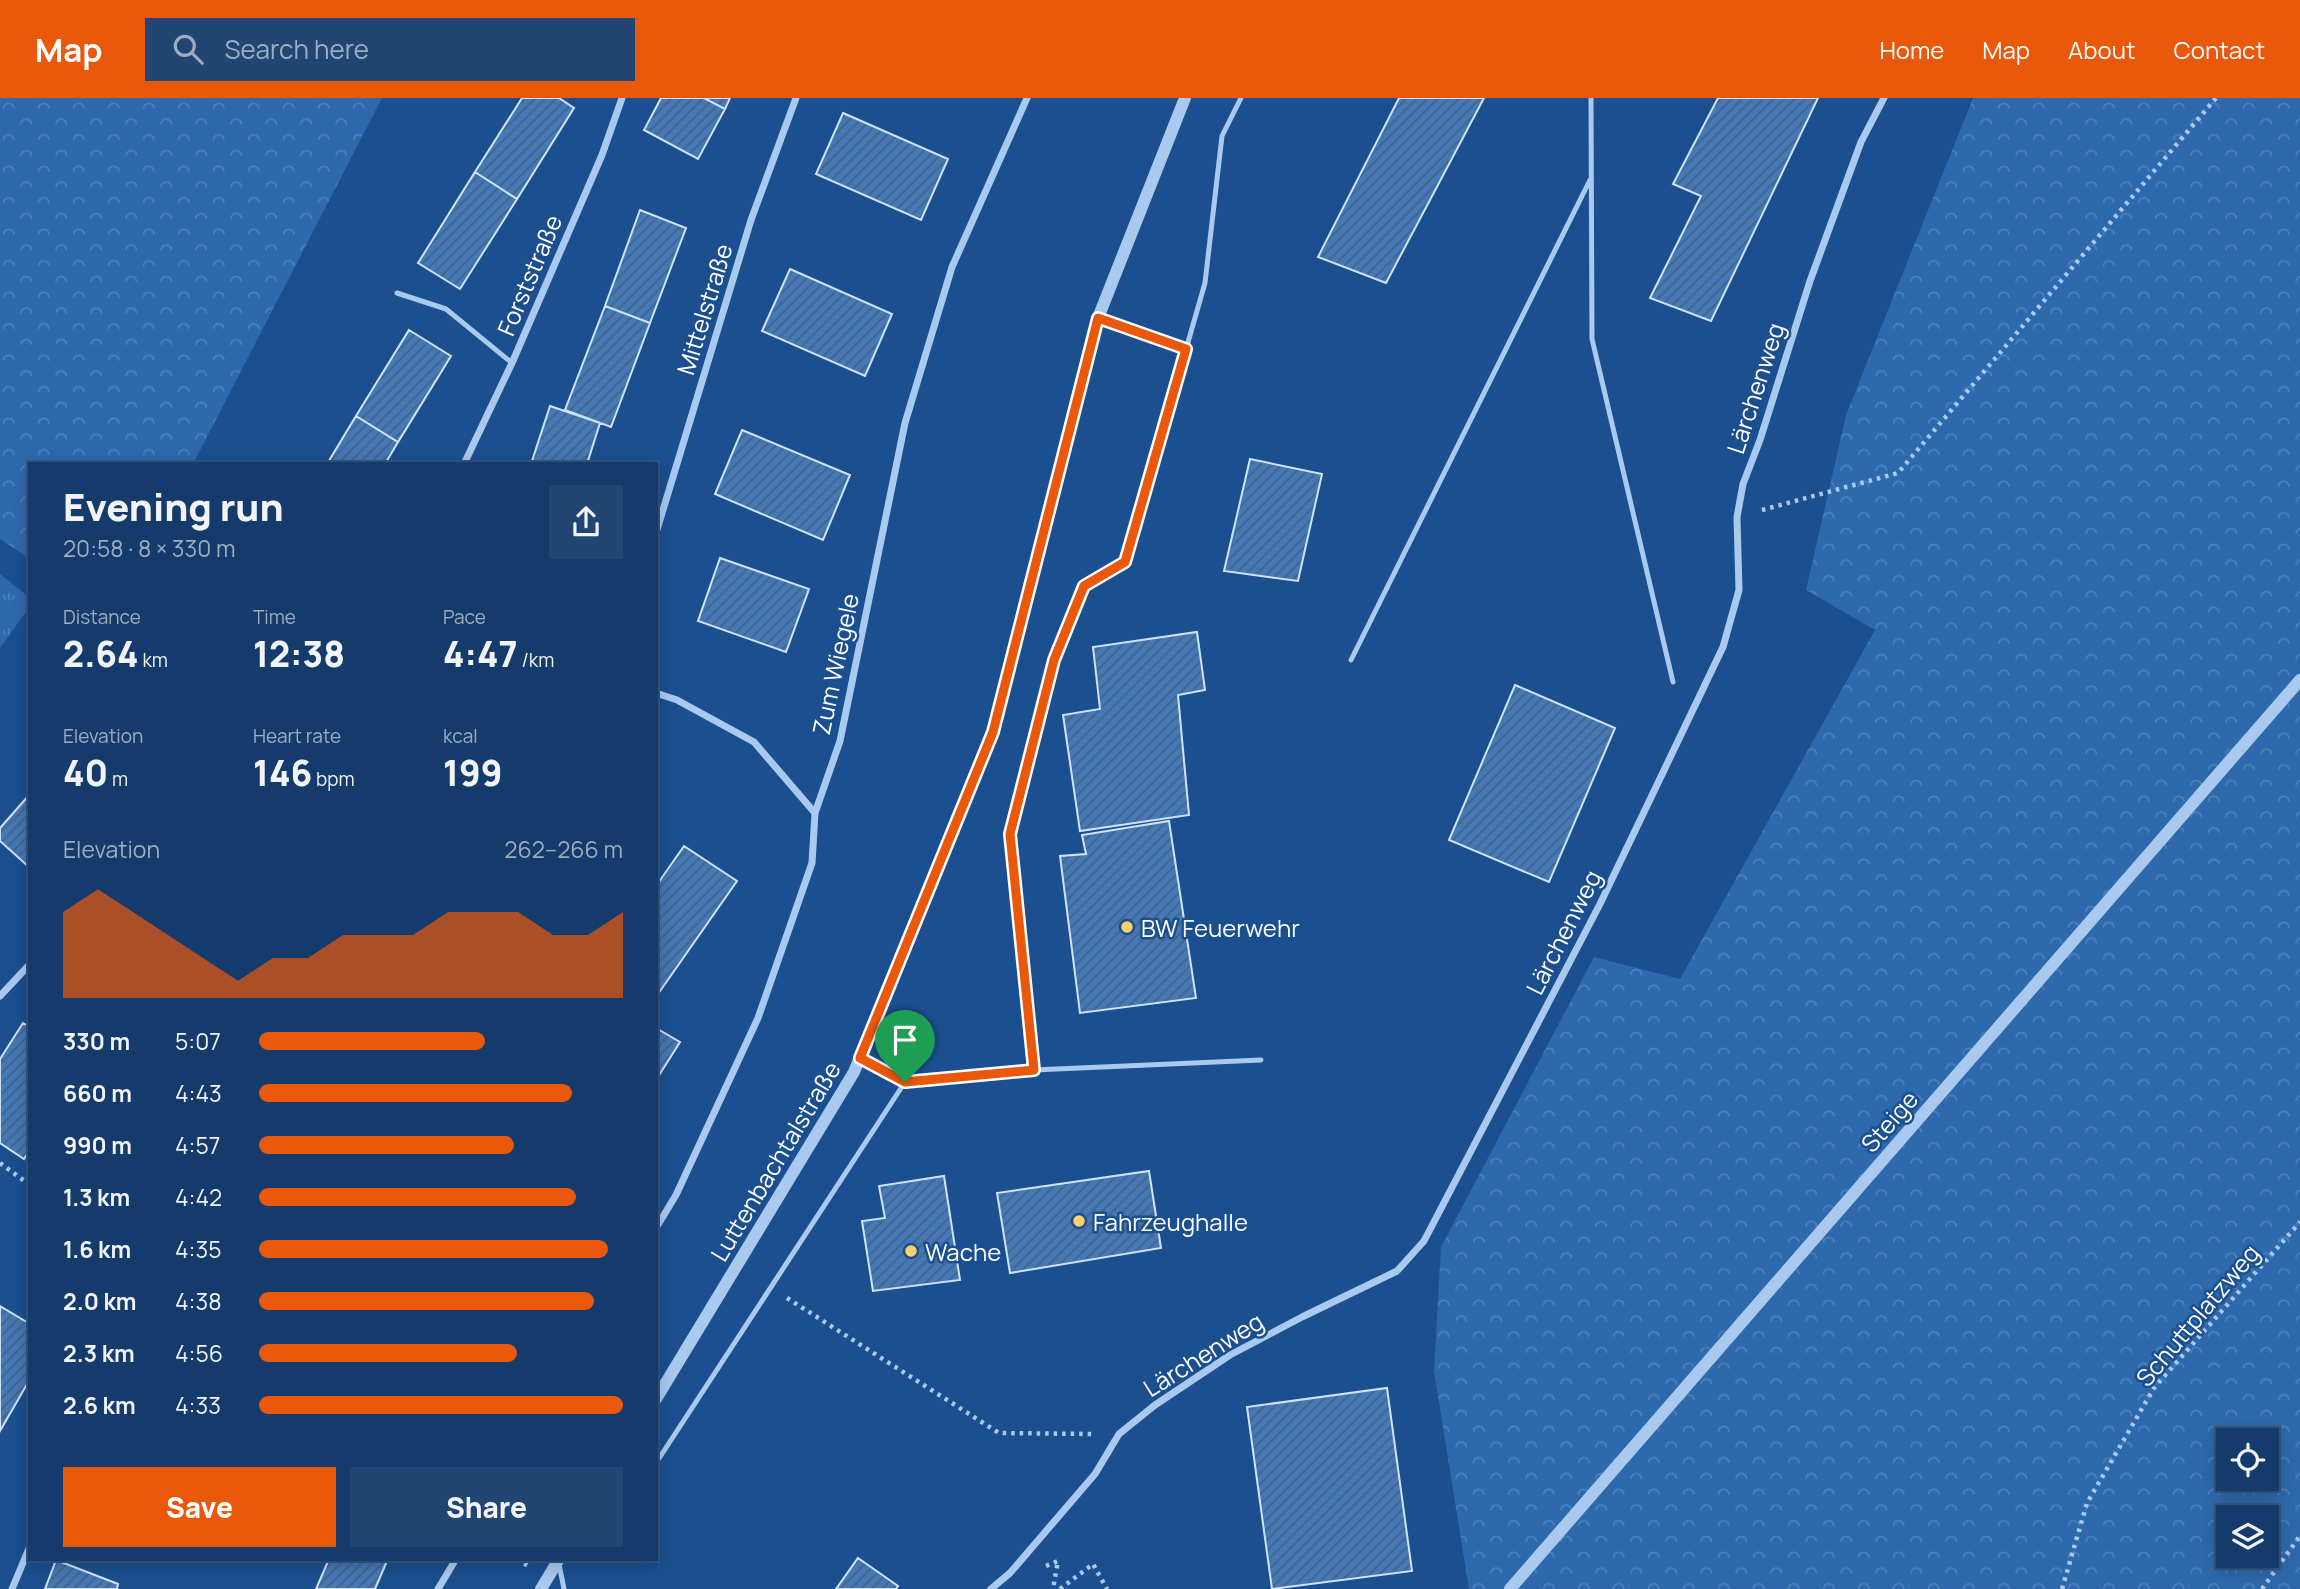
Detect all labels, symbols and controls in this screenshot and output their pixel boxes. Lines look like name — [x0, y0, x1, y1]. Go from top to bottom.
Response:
search box — [145, 18, 635, 81]
text: Map — [35, 27, 103, 72]
icon: search — [169, 30, 207, 68]
text: Search here — [225, 31, 369, 67]
text: Home — [1879, 33, 1944, 66]
text: Map — [1982, 33, 2030, 66]
text: About — [2068, 33, 2136, 66]
text: Contact — [2174, 33, 2265, 66]
street label: Forststraße — [489, 209, 569, 341]
street label: Mittelstraße — [668, 239, 740, 379]
street label: Lärchenweg — [1718, 318, 1792, 458]
text: Evening run — [63, 480, 284, 532]
button: share — [549, 485, 623, 559]
text: 20:58 · 8 × 330 m — [63, 532, 235, 564]
street label: Zum Wiegele — [804, 590, 866, 738]
text: Distance — [63, 604, 141, 630]
text: Time — [253, 604, 296, 630]
text: Pace — [443, 604, 486, 630]
text: 2.64 — [63, 630, 139, 678]
text: 12:38 — [253, 630, 345, 678]
text: 4:47 — [443, 630, 518, 678]
text: km — [139, 647, 168, 673]
text: /km — [518, 647, 554, 673]
text: Elevation — [63, 723, 143, 749]
text: Heart rate — [253, 723, 341, 749]
text: kcal — [443, 723, 478, 749]
text: 40 — [63, 749, 108, 797]
text: 146 — [253, 749, 312, 797]
text: 199 — [443, 749, 502, 797]
text: m — [108, 766, 128, 792]
text: bpm — [312, 766, 355, 792]
text: Elevation — [63, 833, 160, 865]
text: 262–266 m — [504, 833, 623, 865]
street label: Lärchenweg — [1518, 864, 1608, 1000]
place label: BW Feuerwehr — [1141, 911, 1300, 944]
marker: BW Feuerwehr — [1119, 919, 1135, 935]
pin — [875, 1010, 935, 1082]
icon: arrive — [886, 1021, 924, 1059]
text: 330 m — [63, 1025, 130, 1057]
text: 5:07 — [175, 1025, 221, 1057]
street label: Luttenbachtalstraße — [702, 1055, 848, 1267]
text: 660 m — [63, 1077, 132, 1109]
text: 4:43 — [175, 1077, 222, 1109]
street label: Steige — [1853, 1083, 1925, 1159]
text: 990 m — [63, 1129, 132, 1161]
text: 4:57 — [175, 1129, 220, 1161]
text: 1.3 km — [63, 1181, 130, 1213]
text: 4:42 — [175, 1181, 222, 1213]
place label: Fahrzeughalle — [1093, 1205, 1248, 1238]
marker: Fahrzeughalle — [1071, 1213, 1087, 1229]
text: 1.6 km — [63, 1233, 131, 1265]
text: 4:35 — [175, 1233, 221, 1265]
place label: Wache — [925, 1235, 1001, 1268]
street label: Schuttplatzweg — [2128, 1237, 2266, 1393]
marker: Wache — [903, 1243, 919, 1259]
text: 2.0 km — [63, 1285, 136, 1317]
text: 4:38 — [175, 1285, 222, 1317]
street label: Lärchenweg — [1137, 1304, 1269, 1404]
text: 2.3 km — [63, 1337, 135, 1369]
text: 4:56 — [175, 1337, 223, 1369]
text: 2.6 km — [63, 1389, 136, 1421]
text: 4:33 — [175, 1389, 221, 1421]
map controls — [2216, 1428, 2279, 1568]
button: locate — [2216, 1428, 2279, 1491]
button: Save — [63, 1467, 336, 1547]
button: Share — [350, 1467, 623, 1547]
button: layers — [2216, 1505, 2279, 1568]

